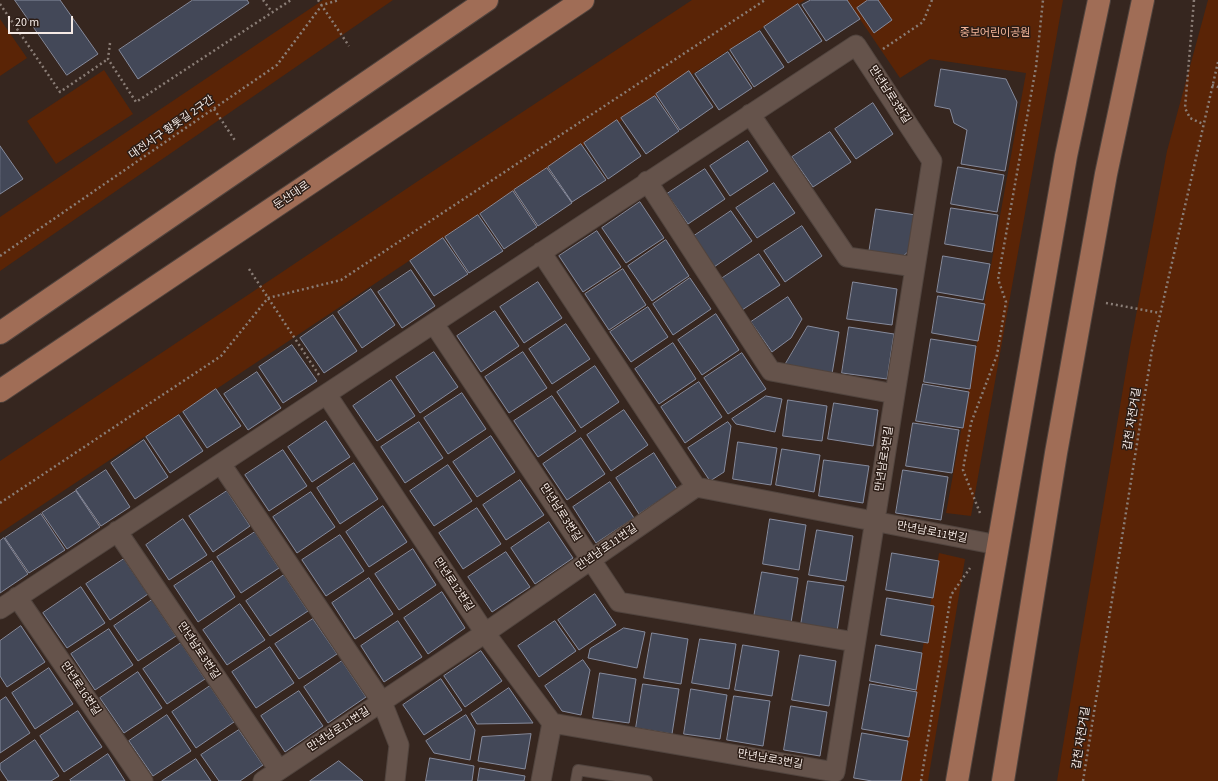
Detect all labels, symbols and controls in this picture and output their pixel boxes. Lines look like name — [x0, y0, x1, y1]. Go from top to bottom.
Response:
scale bar — [10, 8, 75, 34]
text: 20 m — [15, 14, 39, 31]
park label: 중보어린이공원 — [960, 27, 1030, 41]
street label: 만년남로3번길 — [865, 64, 913, 126]
street label: 대전서구 황톳길 2구간 — [127, 94, 217, 162]
street label: 둔산대로 — [272, 179, 312, 213]
street label: 갑천 자전거길 — [1122, 387, 1144, 451]
street label: 만년남로3번길 — [873, 425, 897, 493]
street label: 만년남로3번길 — [536, 482, 584, 544]
street label: 만년남로11번길 — [896, 520, 968, 546]
street label: 만년남로11번길 — [574, 522, 640, 574]
street label: 만년로12번길 — [430, 556, 476, 614]
street label: 만년남로3번길 — [174, 620, 222, 682]
street label: 만년로16번길 — [57, 660, 103, 718]
street label: 만년남로11번길 — [305, 705, 373, 755]
street label: 갑천 자전거길 — [1071, 706, 1093, 770]
street label: 만년남로3번길 — [736, 748, 804, 772]

